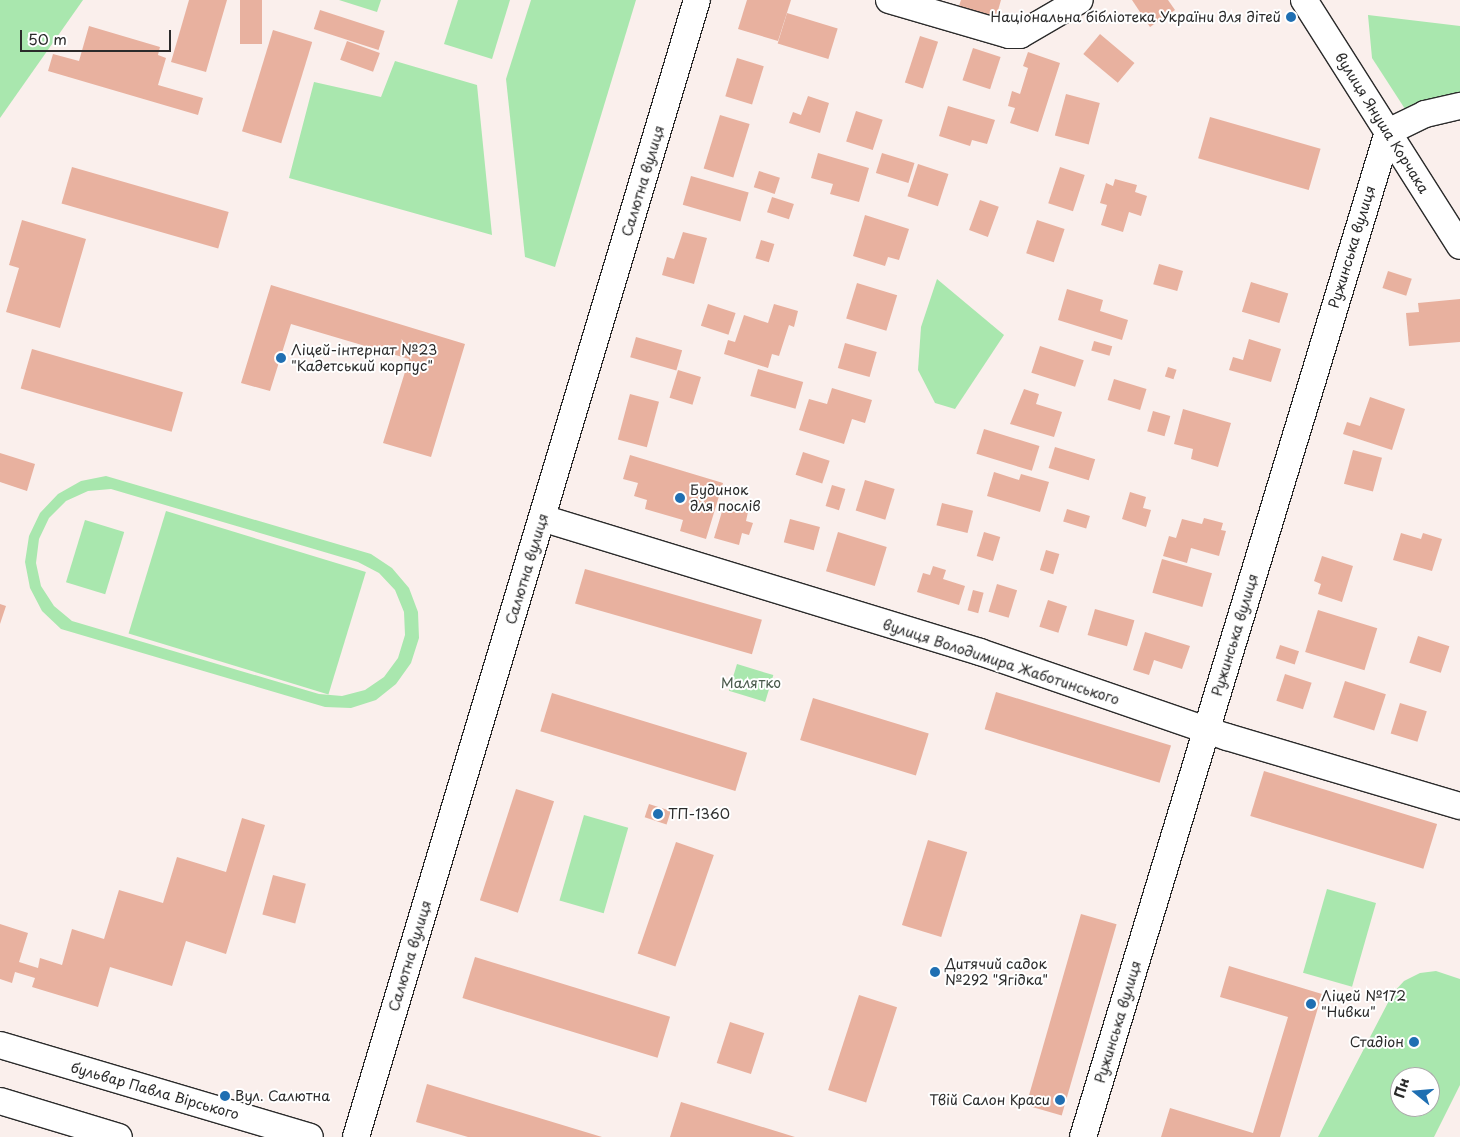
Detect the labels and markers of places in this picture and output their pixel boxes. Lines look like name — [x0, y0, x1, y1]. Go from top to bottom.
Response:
place label: Національна бібліотека України для дітей — [989, 9, 1281, 25]
marker: Національна бібліотека України для дітей — [1285, 11, 1297, 23]
place label: Ліцей-інтернат №23 "Кадетський корпус" — [291, 342, 437, 374]
marker: Ліцей-інтернат №23 "Кадетський корпус" — [275, 352, 287, 364]
place label: Будинок для послів — [690, 482, 760, 514]
marker: Будинок для послів — [674, 492, 686, 504]
place label: ТП-1360 — [668, 806, 730, 822]
marker: ТП-1360 — [652, 808, 664, 820]
place label: Дитячий садок №292 "Ягідка" — [945, 956, 1050, 989]
marker: Дитячий садок №292 "Ягідка" — [929, 966, 941, 978]
place label: Ліцей №172 "Нивки" — [1321, 988, 1406, 1020]
marker: Ліцей №172 "Нивки" — [1305, 998, 1317, 1010]
place label: Стадіон — [1350, 1034, 1404, 1050]
marker: Стадіон — [1408, 1036, 1420, 1048]
place label: Вул. Салютна — [235, 1088, 330, 1104]
marker: Вул. Салютна — [219, 1090, 231, 1102]
place label: Твій Салон Краси — [929, 1092, 1050, 1108]
marker: Твій Салон Краси — [1054, 1094, 1066, 1106]

